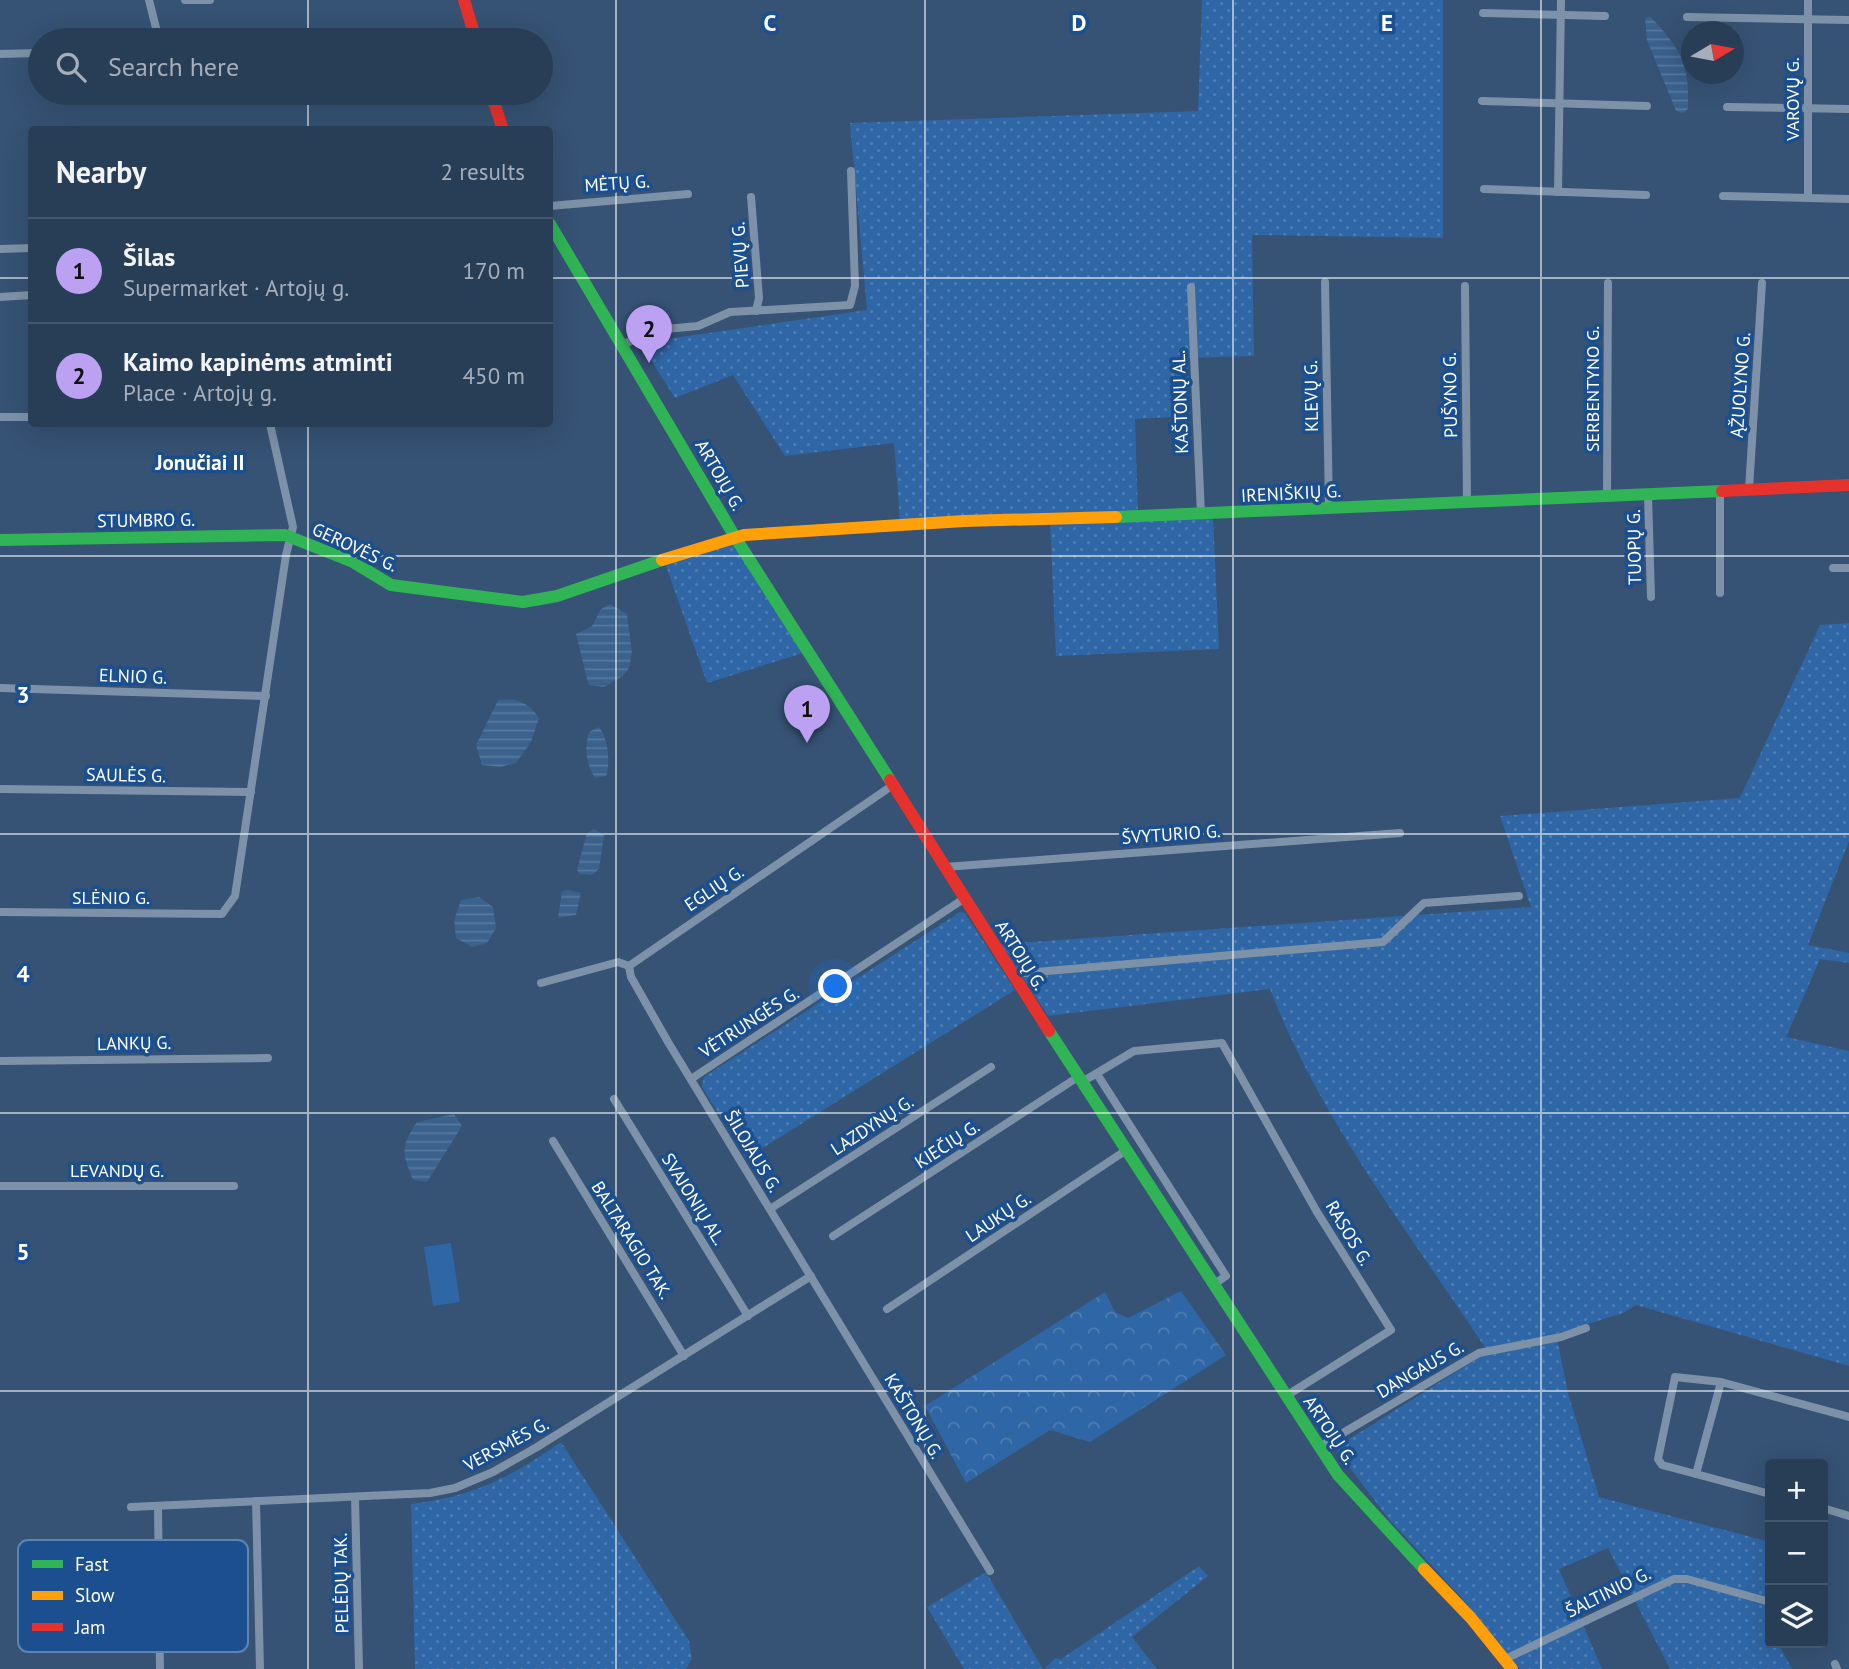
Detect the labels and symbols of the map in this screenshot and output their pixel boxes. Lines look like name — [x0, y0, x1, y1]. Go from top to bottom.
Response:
text: C — [764, 8, 777, 37]
text: D — [1072, 8, 1086, 37]
text: E — [1381, 8, 1393, 37]
north arrow — [1681, 21, 1744, 84]
street label: VAROVŲ G. — [1781, 57, 1804, 142]
street label: MĖTŲ G. — [584, 169, 650, 197]
street label: PIEVŲ G. — [726, 221, 754, 289]
pin: 2 — [626, 305, 672, 363]
street label: SERBENTYNO G. — [1581, 326, 1604, 452]
street label: ĄŽUOLYNO G. — [1725, 331, 1755, 439]
street label: KAŠTONŲ AL. — [1167, 350, 1193, 454]
street label: PUŠYNO G. — [1438, 352, 1462, 438]
street label: KLEVŲ G. — [1299, 360, 1323, 432]
street label: ARTOJŲ G. — [690, 435, 750, 515]
district label: Jonučiai II — [154, 449, 245, 476]
street label: IRENIŠKIŲ G. — [1240, 479, 1342, 507]
street label: STUMBRO G. — [97, 508, 195, 532]
street label: TUOPŲ G. — [1622, 509, 1646, 585]
street label: GEROVĖS G. — [309, 517, 401, 577]
street label: ELNIO G. — [98, 663, 168, 689]
text: 3 — [16, 680, 30, 709]
pin: 1 — [784, 685, 830, 743]
street label: SAULĖS G. — [86, 763, 166, 787]
street label: ŠVYTURIO G. — [1121, 819, 1221, 849]
street label: EGLIŲ G. — [680, 860, 748, 916]
street label: SLĖNIO G. — [72, 886, 150, 909]
street label: ARTOJŲ G. — [991, 916, 1051, 994]
text: 4 — [16, 959, 30, 988]
your location — [818, 969, 852, 1003]
street label: VĖTRUNGĖS G. — [694, 981, 803, 1063]
street label: LANKŲ G. — [97, 1031, 171, 1055]
street label: LAZDYNŲ G. — [826, 1090, 918, 1160]
street label: ŠILOJAUS G. — [719, 1106, 787, 1196]
street label: KIEČIŲ G. — [910, 1115, 984, 1173]
street label: SVAJONIŲ AL. — [657, 1149, 731, 1249]
street label: LEVANDŲ G. — [70, 1159, 164, 1182]
street label: BALTARAGIO TAK. — [587, 1177, 677, 1303]
street label: LAUKŲ G. — [961, 1187, 1035, 1247]
street label: RASOS G. — [1321, 1196, 1377, 1270]
text: 5 — [16, 1237, 30, 1266]
street label: DANGAUS G. — [1372, 1335, 1468, 1403]
street label: KAŠTONŲ G. — [880, 1369, 948, 1463]
street label: ARTOJŲ G. — [1299, 1391, 1361, 1469]
street label: VERSMĖS G. — [459, 1412, 553, 1477]
street label: PELĖDŲ TAK. — [329, 1533, 353, 1633]
legend — [18, 1540, 248, 1652]
text: Fast — [75, 1552, 109, 1576]
street label: ŠALTINIO G. — [1562, 1562, 1654, 1622]
text: Slow — [75, 1583, 115, 1607]
text: Jam — [74, 1615, 105, 1639]

